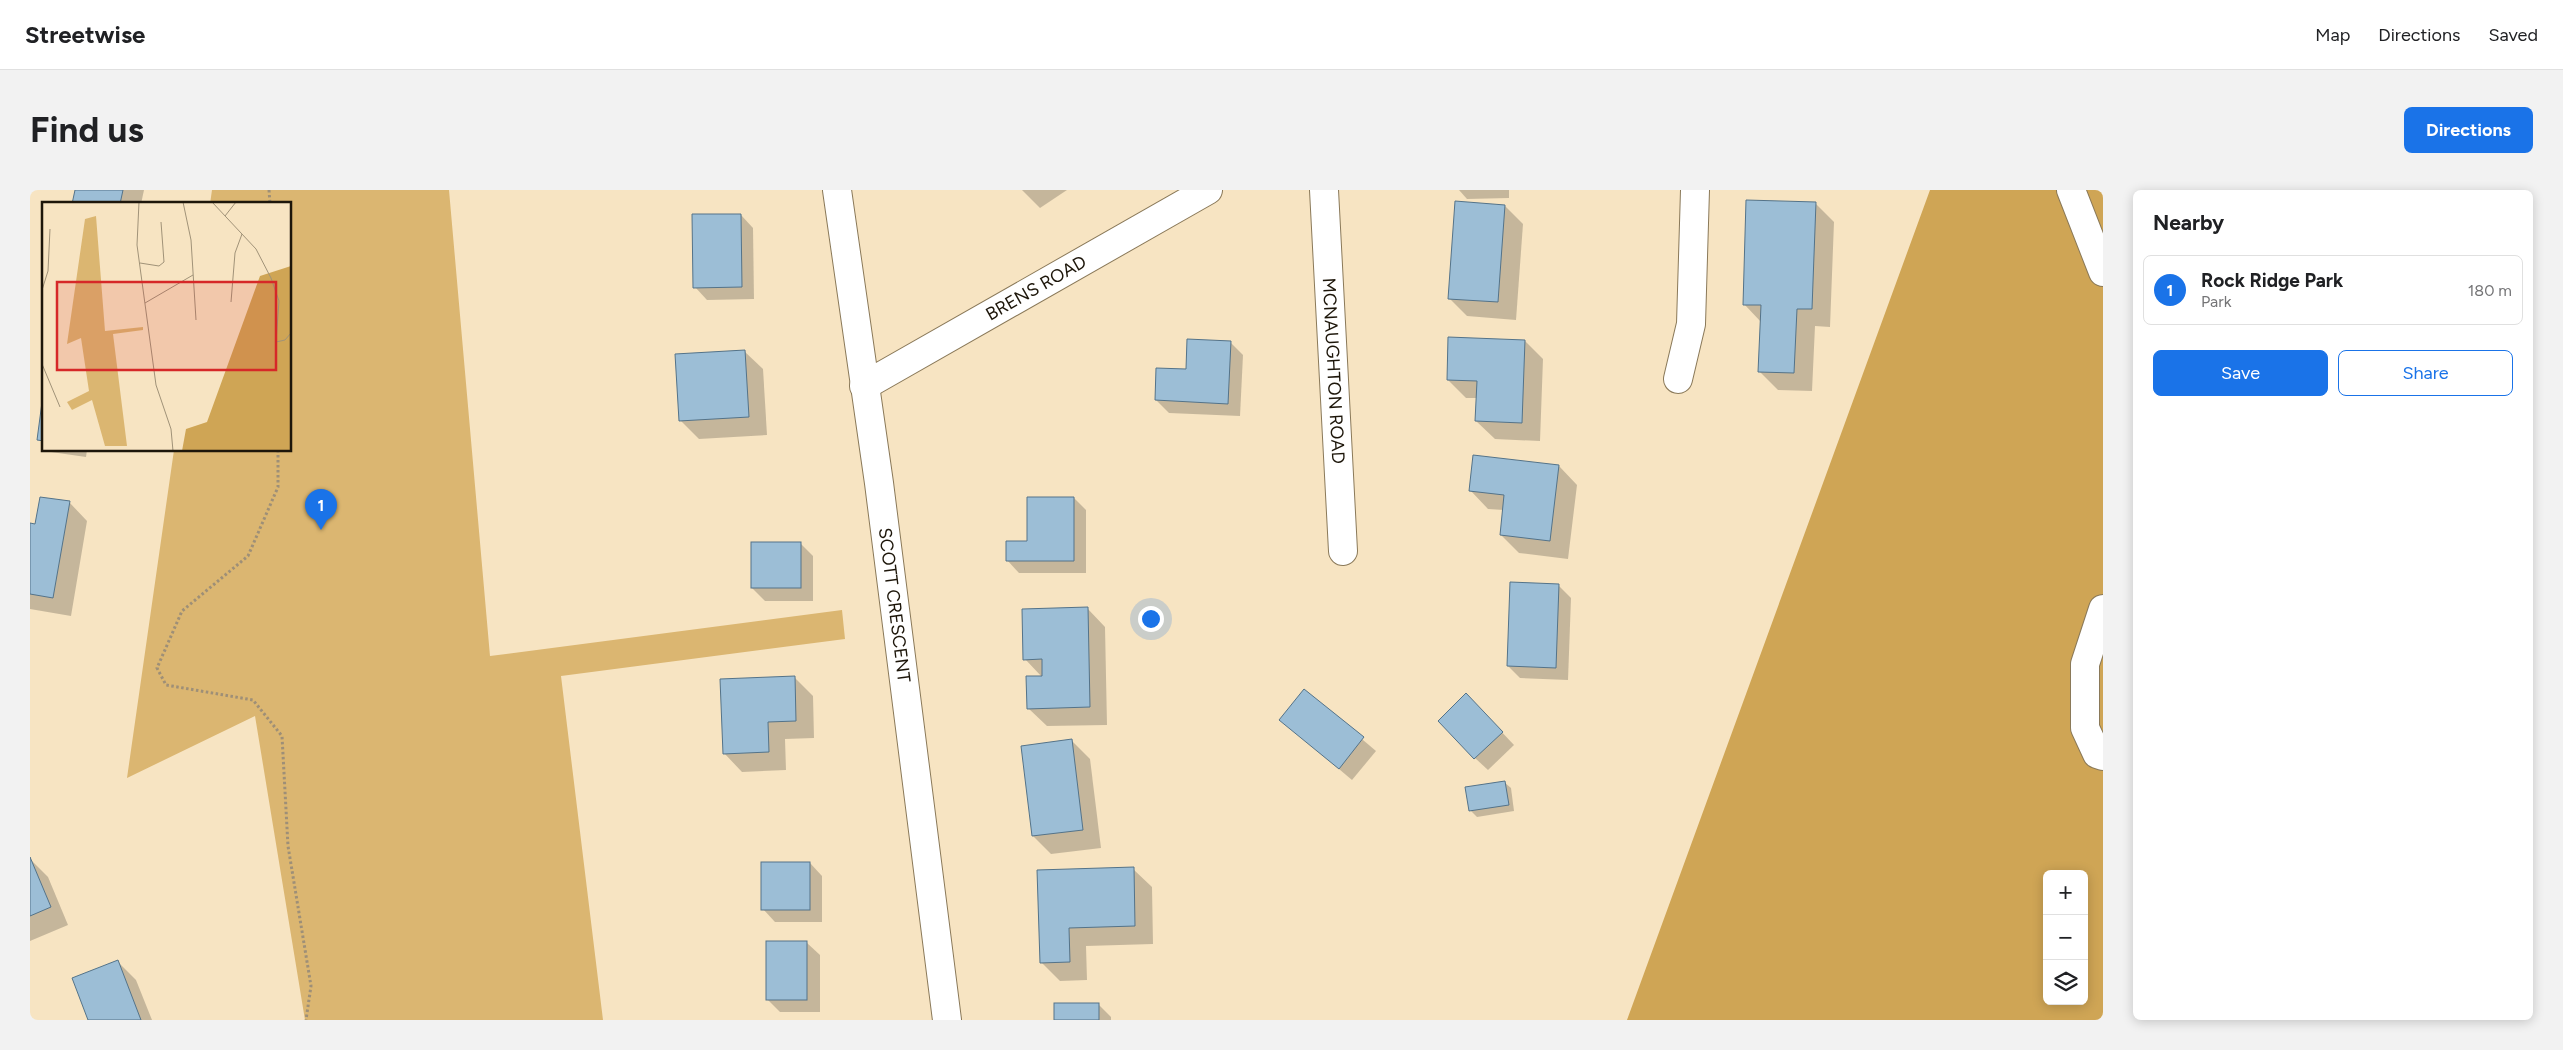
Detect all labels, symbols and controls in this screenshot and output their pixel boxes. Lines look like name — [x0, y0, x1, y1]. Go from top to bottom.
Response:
text: Streetwise — [25, 20, 145, 49]
text: Map — [2315, 24, 2350, 46]
text: Directions — [2378, 24, 2460, 46]
text: Saved — [2488, 24, 2538, 46]
button: Directions — [2404, 107, 2533, 153]
text: Find us — [30, 109, 144, 151]
inset map — [42, 202, 291, 451]
text: Nearby — [2153, 210, 2224, 235]
street label: BRENS ROAD — [982, 251, 1090, 325]
text: Rock Ridge Park — [2201, 269, 2343, 292]
street label: MCNAUGHTON ROAD — [1318, 277, 1349, 464]
text: 1 — [2167, 281, 2173, 300]
text: 180 m — [2468, 281, 2512, 300]
text: Park — [2201, 292, 2231, 311]
button: Save — [2153, 350, 2328, 396]
button: Share — [2338, 350, 2513, 396]
pin: 1 — [305, 489, 337, 530]
street label: SCOTT CRESCENT — [874, 526, 915, 684]
your location — [1138, 606, 1164, 632]
map controls — [2043, 870, 2088, 1005]
button: + — [2043, 870, 2088, 915]
button: − — [2043, 915, 2088, 960]
button: layers — [2043, 960, 2088, 1005]

